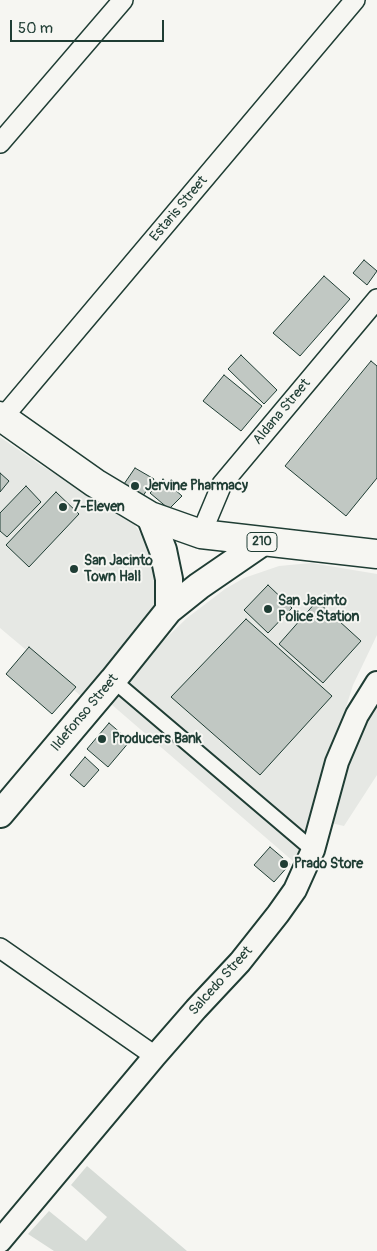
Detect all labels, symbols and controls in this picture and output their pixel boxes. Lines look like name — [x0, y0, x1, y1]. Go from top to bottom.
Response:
scale bar — [12, 10, 166, 42]
text: 50 m — [18, 19, 53, 38]
street label: Estaris Street — [147, 173, 211, 245]
street label: Aldana Street — [250, 376, 314, 448]
place label: Jervine Pharmacy — [145, 478, 248, 494]
marker: Jervine Pharmacy — [129, 480, 141, 492]
place label: 7-Eleven — [73, 499, 125, 515]
marker: 7-Eleven — [57, 501, 69, 513]
road number: 210 — [247, 532, 277, 552]
place label: San Jacinto Town Hall — [84, 553, 153, 586]
marker: San Jacinto Town Hall — [68, 563, 80, 575]
place label: San Jacinto Police Station — [278, 593, 359, 626]
marker: San Jacinto Police Station — [262, 603, 274, 615]
street label: Ildefonso Street — [48, 671, 122, 755]
place label: Producers Bank — [112, 731, 202, 747]
marker: Producers Bank — [96, 733, 108, 745]
place label: Prado Store — [294, 856, 363, 872]
marker: Prado Store — [278, 858, 290, 870]
street label: Salcedo Street — [186, 943, 256, 1019]

